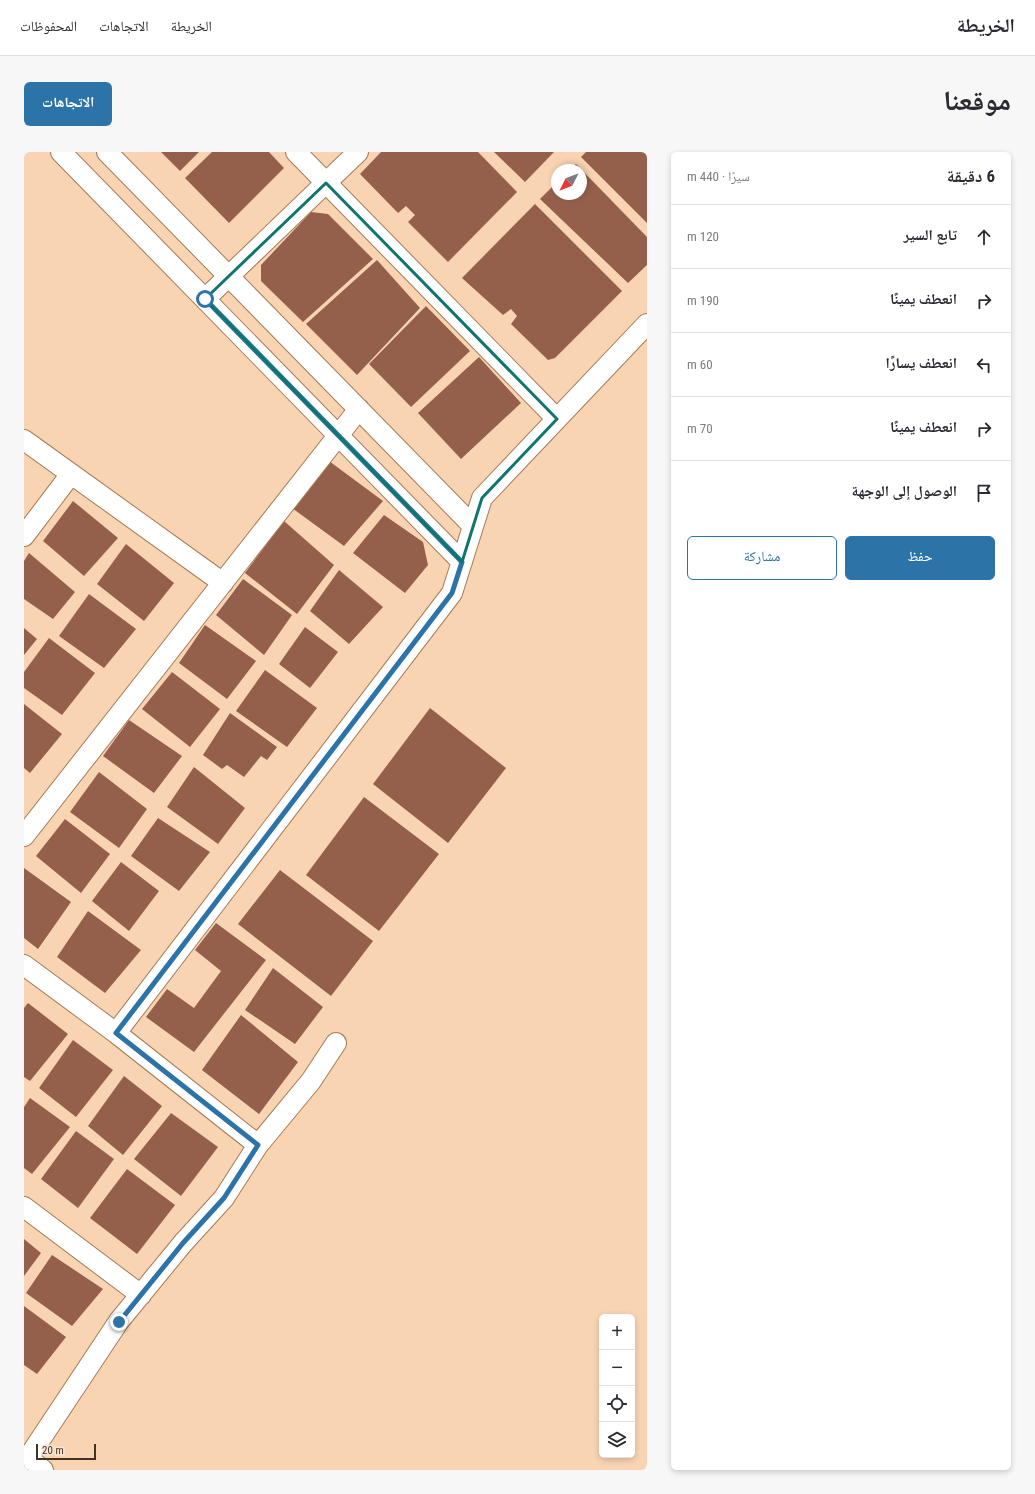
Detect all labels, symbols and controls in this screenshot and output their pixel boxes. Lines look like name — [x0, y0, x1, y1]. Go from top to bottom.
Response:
text: الخريطة — [957, 14, 1015, 37]
text: المحفوظات — [20, 18, 77, 34]
text: الاتجاهات — [99, 18, 149, 34]
text: الخريطة — [171, 18, 212, 34]
button: الاتجاهات — [24, 82, 112, 126]
text: موقعنا — [943, 84, 1011, 117]
north arrow — [551, 164, 587, 200]
text: 6 دقيقة — [947, 166, 995, 186]
text: سيرًا · 440 m — [687, 169, 750, 184]
text: تابع السير — [904, 226, 957, 244]
icon: ahead — [973, 226, 995, 248]
text: 120 m — [687, 229, 719, 244]
route start — [196, 290, 214, 308]
text: انعطف يمينًا — [890, 290, 957, 308]
icon: right — [973, 290, 995, 312]
text: 190 m — [687, 293, 719, 308]
text: انعطف يسارًا — [886, 354, 957, 372]
icon: left — [973, 354, 995, 376]
text: 60 m — [687, 357, 713, 372]
text: انعطف يمينًا — [890, 418, 957, 436]
icon: right — [973, 418, 995, 440]
text: 70 m — [687, 421, 713, 436]
text: الوصول إلى الوجهة — [851, 482, 957, 500]
icon: arrive — [973, 482, 995, 504]
button: مشاركة — [687, 536, 837, 580]
button: حفظ — [845, 536, 995, 580]
route end — [110, 1313, 128, 1331]
map controls — [599, 1314, 635, 1458]
button: + — [599, 1314, 635, 1350]
button: − — [599, 1350, 635, 1386]
button: locate — [599, 1386, 635, 1422]
button: layers — [599, 1422, 635, 1458]
scale bar — [36, 1442, 96, 1461]
text: 20 m — [42, 1444, 64, 1457]

